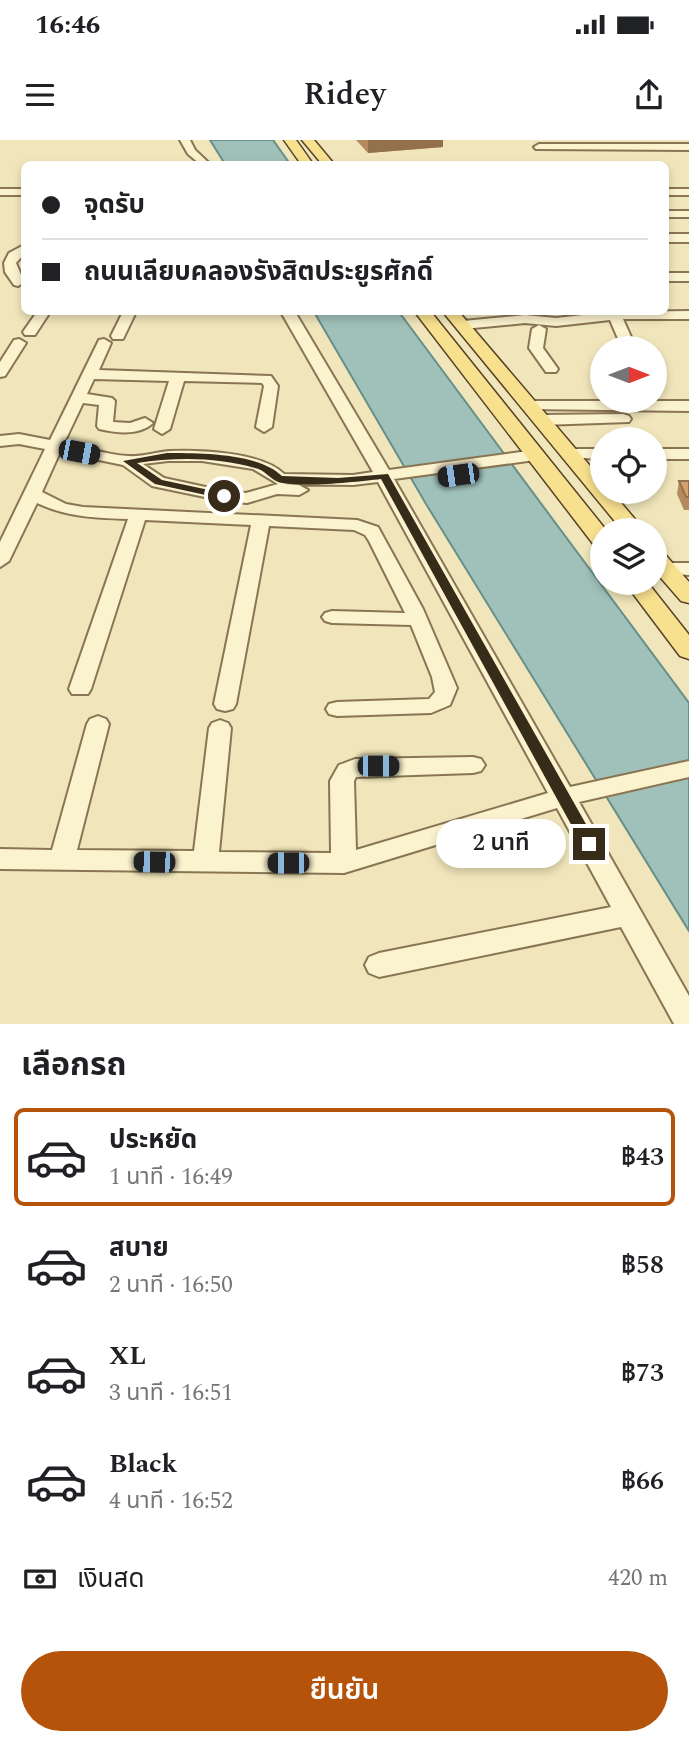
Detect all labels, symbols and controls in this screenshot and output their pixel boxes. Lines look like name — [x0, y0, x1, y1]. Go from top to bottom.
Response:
text: 16:46 — [35, 5, 100, 45]
text: Ridey — [303, 70, 386, 119]
icon: menu — [21, 76, 59, 114]
icon: share — [630, 76, 668, 114]
text: จุดรับ — [84, 185, 145, 225]
text: ถนนเลียบคลองรังสิตประยูรศักดิ์ — [84, 252, 433, 292]
north arrow — [590, 336, 667, 413]
map controls — [590, 336, 667, 595]
button: locate — [590, 427, 667, 504]
car — [57, 438, 102, 466]
car — [436, 462, 481, 488]
route start — [208, 480, 240, 512]
button: layers — [590, 518, 667, 595]
car — [358, 756, 400, 777]
callout: 2 นาที — [435, 820, 564, 868]
text: 2 นาที — [473, 826, 529, 861]
route end — [573, 828, 605, 860]
car — [133, 851, 176, 873]
car — [268, 853, 310, 874]
text: เลือกรถ — [21, 1041, 126, 1090]
text: ประหยัด — [109, 1120, 197, 1160]
icon: car — [25, 1126, 88, 1189]
text: ฿43 — [621, 1137, 664, 1177]
text: 1 นาที · 16:49 — [109, 1160, 233, 1195]
text: สบาย — [109, 1228, 169, 1268]
icon: car — [25, 1234, 88, 1297]
text: ฿58 — [621, 1245, 664, 1285]
text: 2 นาที · 16:50 — [109, 1268, 233, 1303]
text: XL — [109, 1336, 146, 1376]
icon: car — [25, 1342, 88, 1405]
text: ฿73 — [621, 1353, 664, 1393]
text: 3 นาที · 16:51 — [109, 1376, 233, 1411]
text: Black — [109, 1444, 177, 1484]
icon: car — [25, 1450, 88, 1513]
text: ฿66 — [621, 1461, 664, 1501]
text: 4 นาที · 16:52 — [109, 1484, 233, 1519]
text: เงินสด — [77, 1559, 144, 1599]
icon: cash — [21, 1560, 59, 1598]
text: 420 m — [608, 1561, 668, 1596]
button: ยืนยัน — [21, 1651, 668, 1731]

